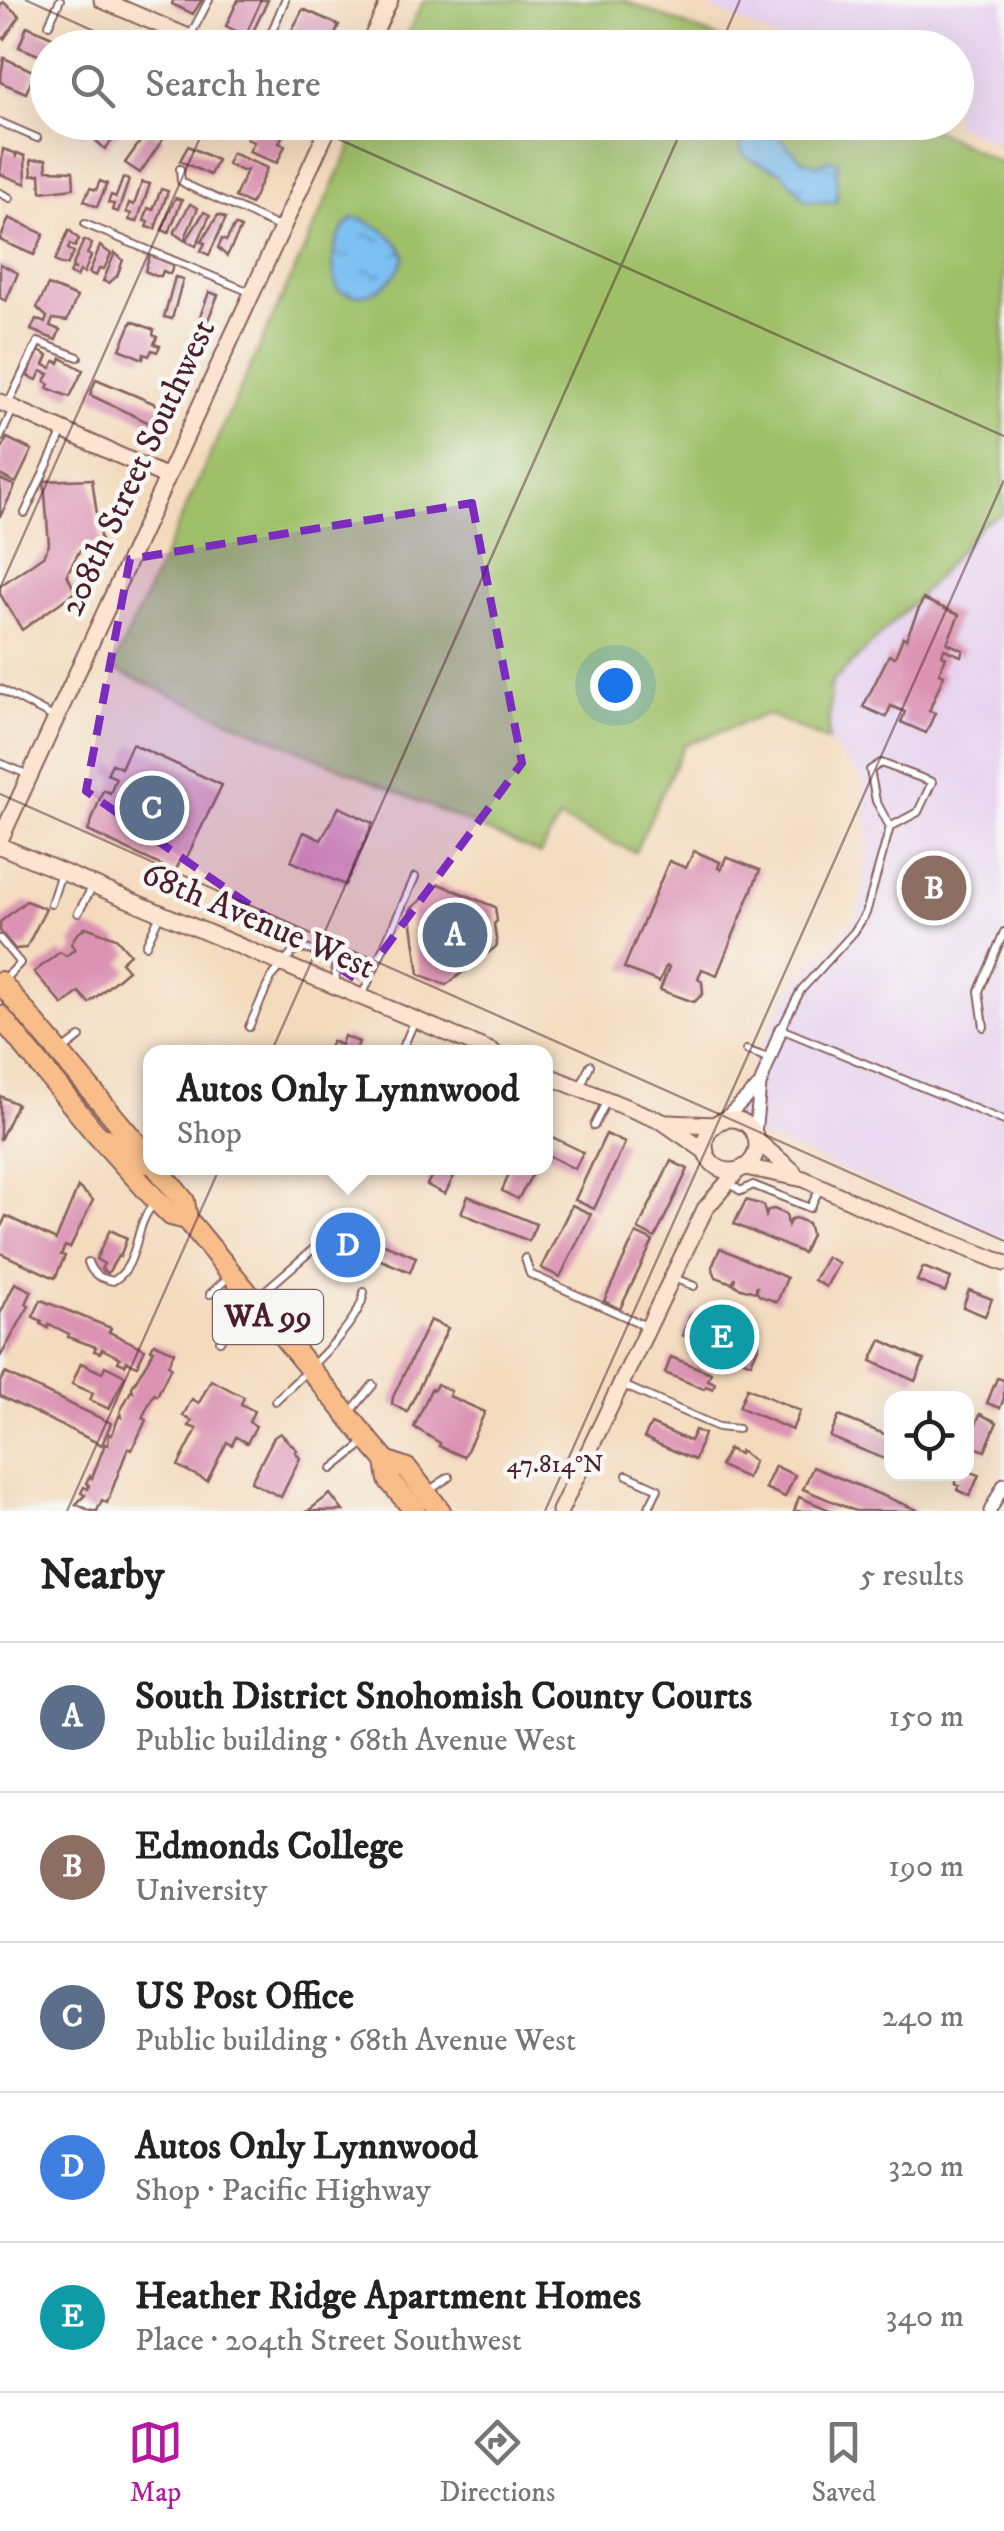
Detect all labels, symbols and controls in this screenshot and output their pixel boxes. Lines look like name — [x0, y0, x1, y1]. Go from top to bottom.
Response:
search box — [30, 30, 974, 140]
icon: search — [65, 58, 120, 113]
text: Search here — [145, 61, 321, 109]
street label: 208th Street Southwest — [50, 313, 226, 623]
your location — [590, 660, 641, 711]
pin: C — [120, 770, 184, 846]
pin: B — [902, 850, 966, 926]
street label: 68th Avenue West — [135, 852, 381, 990]
pin: A — [422, 898, 488, 972]
popup — [143, 1045, 553, 1175]
text: Autos Only Lynnwood — [177, 1066, 519, 1114]
text: Shop — [177, 1114, 242, 1154]
pin: D — [316, 1208, 380, 1282]
road number: WA 99 — [213, 1290, 323, 1344]
pin: E — [690, 1300, 754, 1374]
map controls — [884, 1391, 974, 1481]
button: locate — [884, 1391, 974, 1481]
text: 47.814°N — [506, 1449, 604, 1480]
text: Nearby — [40, 1550, 164, 1602]
text: 5 results — [860, 1556, 964, 1596]
text: South District Snohomish County Courts — [135, 1673, 752, 1721]
text: A — [62, 1697, 83, 1737]
text: 150 m — [888, 1697, 964, 1737]
text: Public building · 68th Avenue West — [135, 1721, 576, 1761]
text: Edmonds College — [135, 1823, 404, 1871]
text: B — [62, 1847, 83, 1887]
text: 190 m — [888, 1847, 964, 1887]
text: University — [135, 1871, 267, 1911]
text: US Post Office — [135, 1973, 354, 2021]
text: C — [62, 1997, 83, 2037]
text: 240 m — [882, 1997, 964, 2037]
text: Public building · 68th Avenue West — [135, 2021, 576, 2061]
text: Autos Only Lynnwood — [135, 2123, 478, 2171]
text: D — [61, 2147, 84, 2187]
text: 320 m — [888, 2147, 964, 2187]
text: Shop · Pacific Highway — [135, 2171, 431, 2211]
text: Heather Ridge Apartment Homes — [135, 2273, 641, 2321]
text: E — [61, 2297, 84, 2337]
text: 340 m — [886, 2297, 964, 2337]
text: Place · 204th Street Southwest — [135, 2321, 522, 2361]
tab: Map — [128, 2415, 183, 2510]
tab: Directions — [439, 2415, 555, 2510]
tab: Saved — [812, 2415, 876, 2510]

